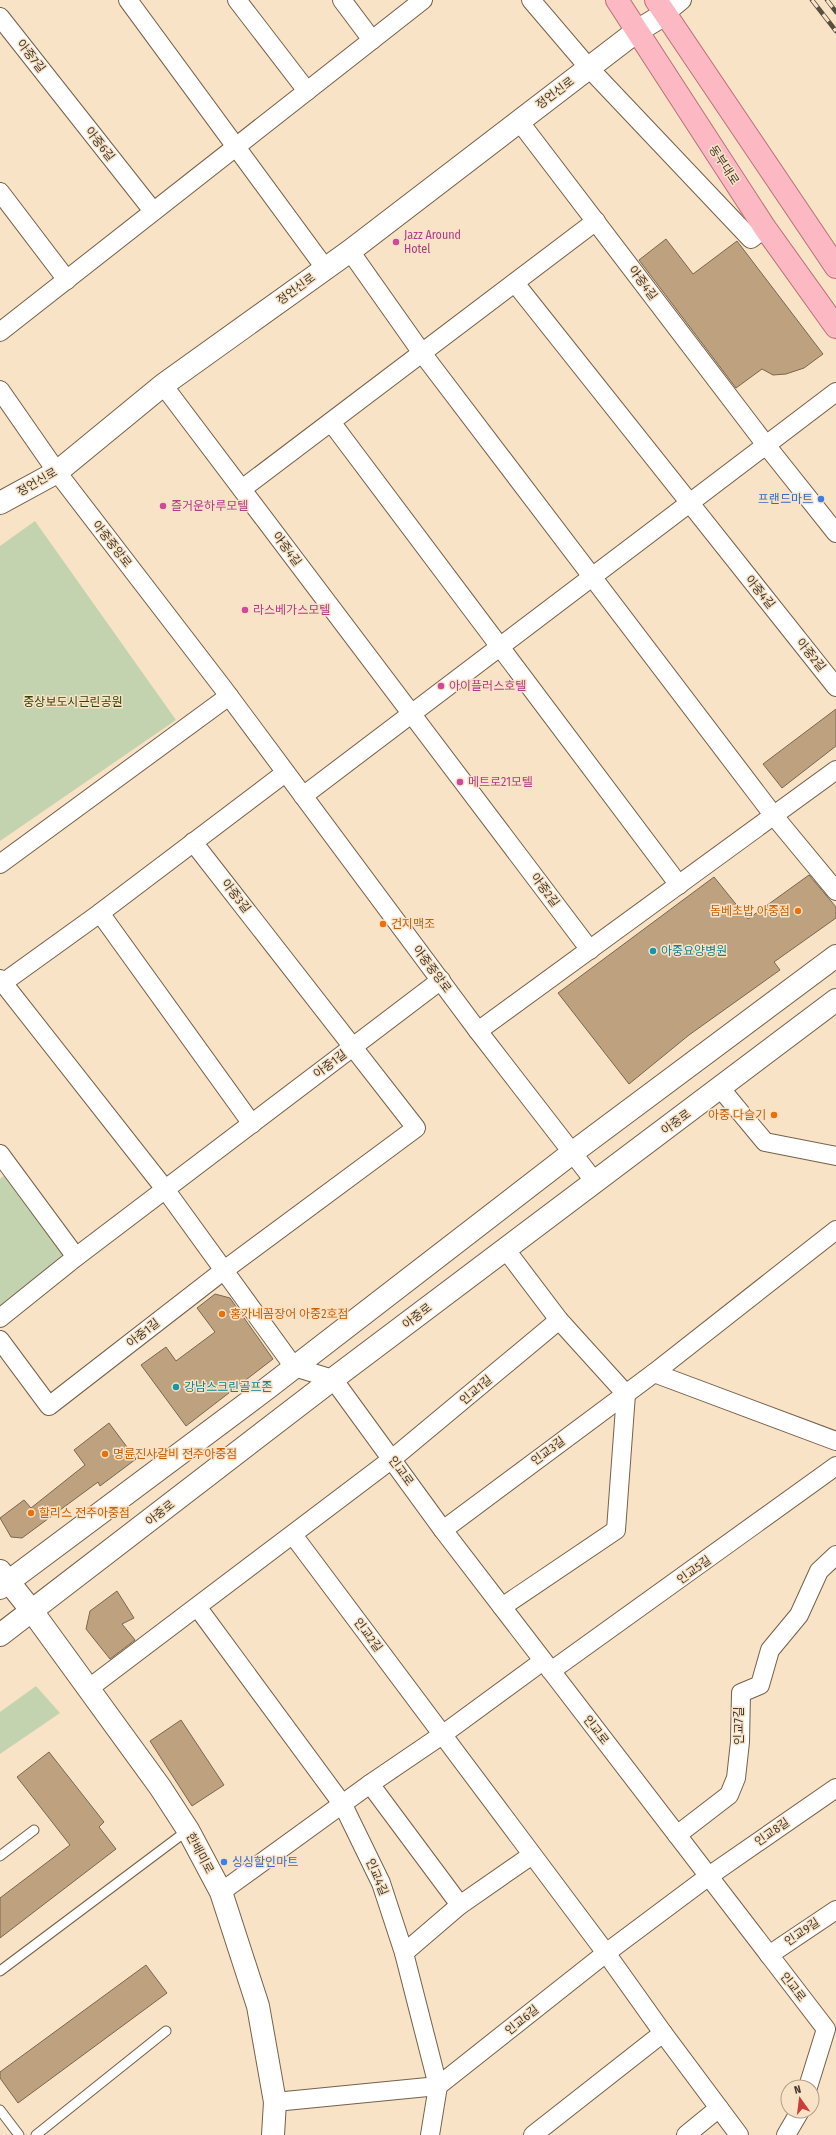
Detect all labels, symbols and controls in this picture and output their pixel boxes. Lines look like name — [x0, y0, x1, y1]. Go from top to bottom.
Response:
street label: 아중7길 — [14, 37, 48, 75]
street label: 정언신로 — [533, 74, 577, 112]
street label: 아중6길 — [82, 124, 118, 164]
street label: 동부대로 — [706, 143, 742, 187]
place label: Jazz Around Hotel — [404, 228, 461, 256]
marker: Jazz Around Hotel — [391, 237, 401, 247]
street label: 아중4길 — [626, 263, 660, 303]
street label: 정언신로 — [274, 270, 318, 308]
street label: 정언신로 — [14, 465, 60, 499]
place label: 프랜드마트 — [758, 492, 813, 506]
marker: 프랜드마트 — [816, 494, 826, 504]
place label: 즐거운하루모텔 — [171, 499, 248, 513]
marker: 즐거운하루모텔 — [158, 501, 168, 511]
street label: 아중중앙로 — [89, 518, 135, 570]
street label: 아중4길 — [270, 529, 304, 569]
street label: 아중4길 — [742, 572, 778, 612]
place label: 라스베가스모텔 — [253, 603, 330, 617]
marker: 라스베가스모텔 — [240, 605, 250, 615]
street label: 아중2길 — [793, 636, 829, 674]
place label: 아이플러스호텔 — [449, 679, 526, 693]
marker: 아이플러스호텔 — [436, 681, 446, 691]
park label: 중상보도시근린공원 — [23, 695, 123, 709]
place label: 메트로21모텔 — [468, 775, 533, 789]
marker: 메트로21모텔 — [455, 777, 465, 787]
street label: 아중2길 — [528, 870, 562, 910]
street label: 아중3길 — [219, 877, 253, 915]
place label: 돔베초밥 아중점 — [710, 904, 790, 918]
marker: 돔베초밥 아중점 — [793, 906, 803, 916]
place label: 건지맥조 — [391, 917, 435, 931]
marker: 건지맥조 — [378, 919, 388, 929]
street label: 아중중앙로 — [410, 943, 454, 995]
place label: 아중요양병원 — [661, 944, 727, 958]
marker: 아중요양병원 — [648, 946, 658, 956]
street label: 아중1길 — [311, 1047, 349, 1081]
street label: 아중로 — [658, 1107, 694, 1137]
place label: 아중 다슬기 — [708, 1108, 766, 1122]
marker: 아중 다슬기 — [769, 1110, 779, 1120]
street label: 아중로 — [400, 1300, 434, 1332]
place label: 홍가네꼼장어 아중2호점 — [230, 1307, 349, 1321]
marker: 홍가네꼼장어 아중2호점 — [217, 1309, 227, 1319]
street label: 아중1길 — [124, 1316, 162, 1350]
street label: 인교1길 — [457, 1372, 495, 1408]
place label: 강남스크린골프존 — [184, 1380, 272, 1394]
marker: 강남스크린골프존 — [171, 1382, 181, 1392]
street label: 인교3길 — [528, 1434, 568, 1468]
place label: 명륜진사갈비 전주아중점 — [113, 1447, 237, 1461]
marker: 명륜진사갈비 전주아중점 — [100, 1449, 110, 1459]
street label: 인교로 — [386, 1453, 416, 1489]
street label: 아중로 — [143, 1497, 177, 1529]
place label: 할리스 전주아중점 — [39, 1506, 130, 1520]
marker: 할리스 전주아중점 — [26, 1508, 36, 1518]
street label: 인교5길 — [674, 1553, 714, 1587]
street label: 인교2길 — [351, 1615, 385, 1655]
street label: 인교7길 — [732, 1707, 746, 1745]
street label: 인교로 — [580, 1713, 612, 1747]
street label: 인교8길 — [752, 1815, 792, 1849]
street label: 한배미로 — [183, 1830, 217, 1876]
place label: 싱싱할인마트 — [232, 1855, 298, 1869]
street label: 인교4길 — [363, 1856, 391, 1898]
marker: 싱싱할인마트 — [219, 1857, 229, 1867]
street label: 인교9길 — [782, 1915, 822, 1949]
street label: 인교로 — [777, 1970, 809, 2004]
street label: 인교6길 — [502, 2002, 542, 2038]
north arrow — [780, 2079, 820, 2119]
text: N — [793, 2083, 802, 2097]

